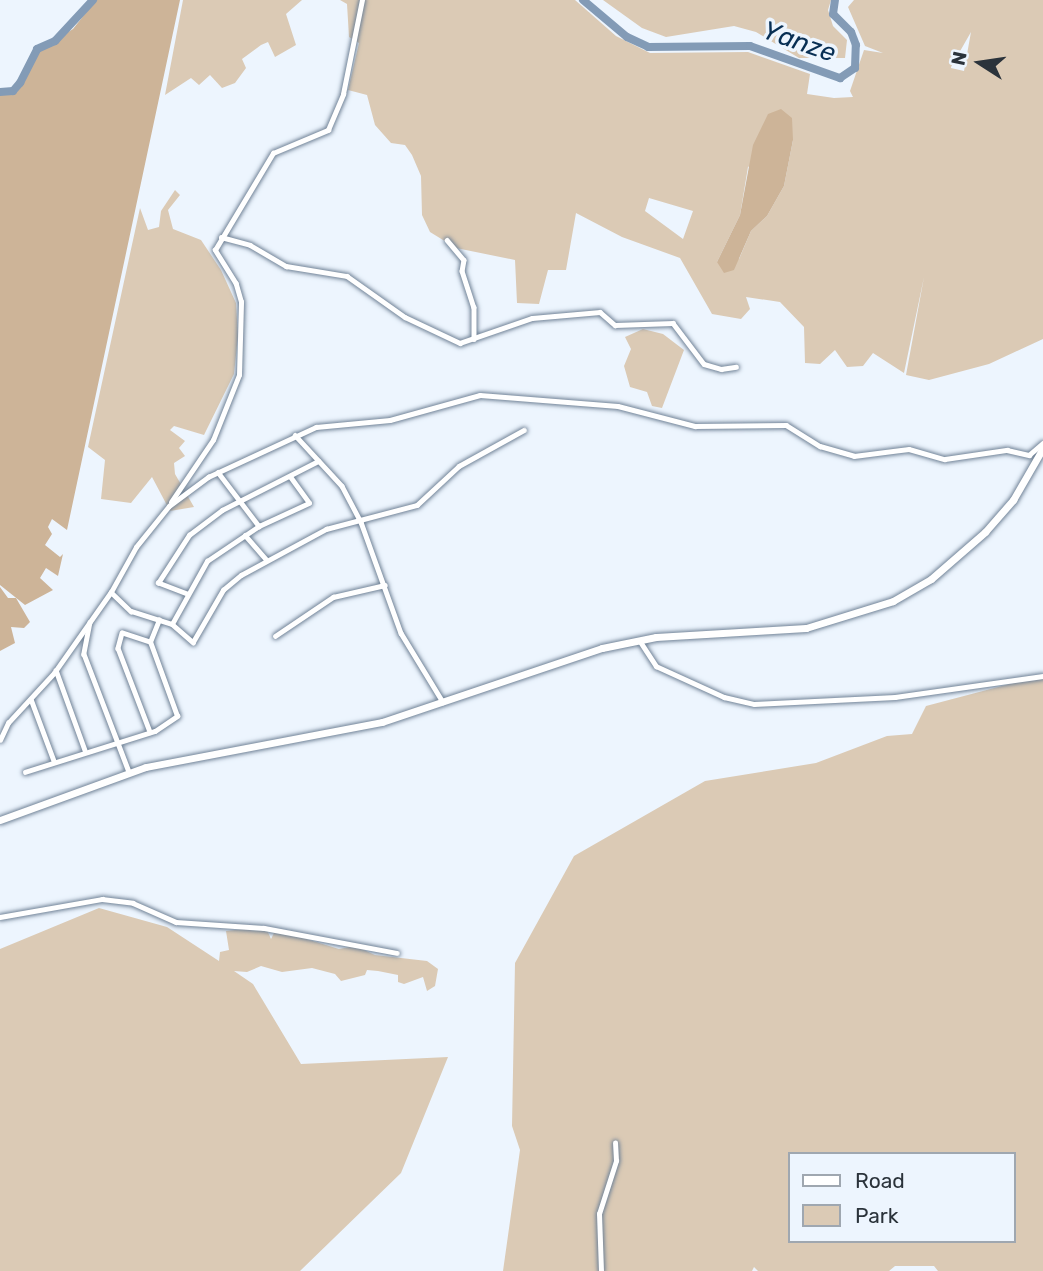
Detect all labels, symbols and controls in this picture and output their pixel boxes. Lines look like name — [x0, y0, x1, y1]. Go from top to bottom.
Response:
water label: Yanze — [758, 15, 840, 69]
north arrow — [945, 28, 1015, 98]
text: N — [946, 49, 972, 68]
legend — [788, 1152, 1015, 1243]
text: Road — [855, 1168, 905, 1193]
text: Park — [855, 1203, 899, 1228]

